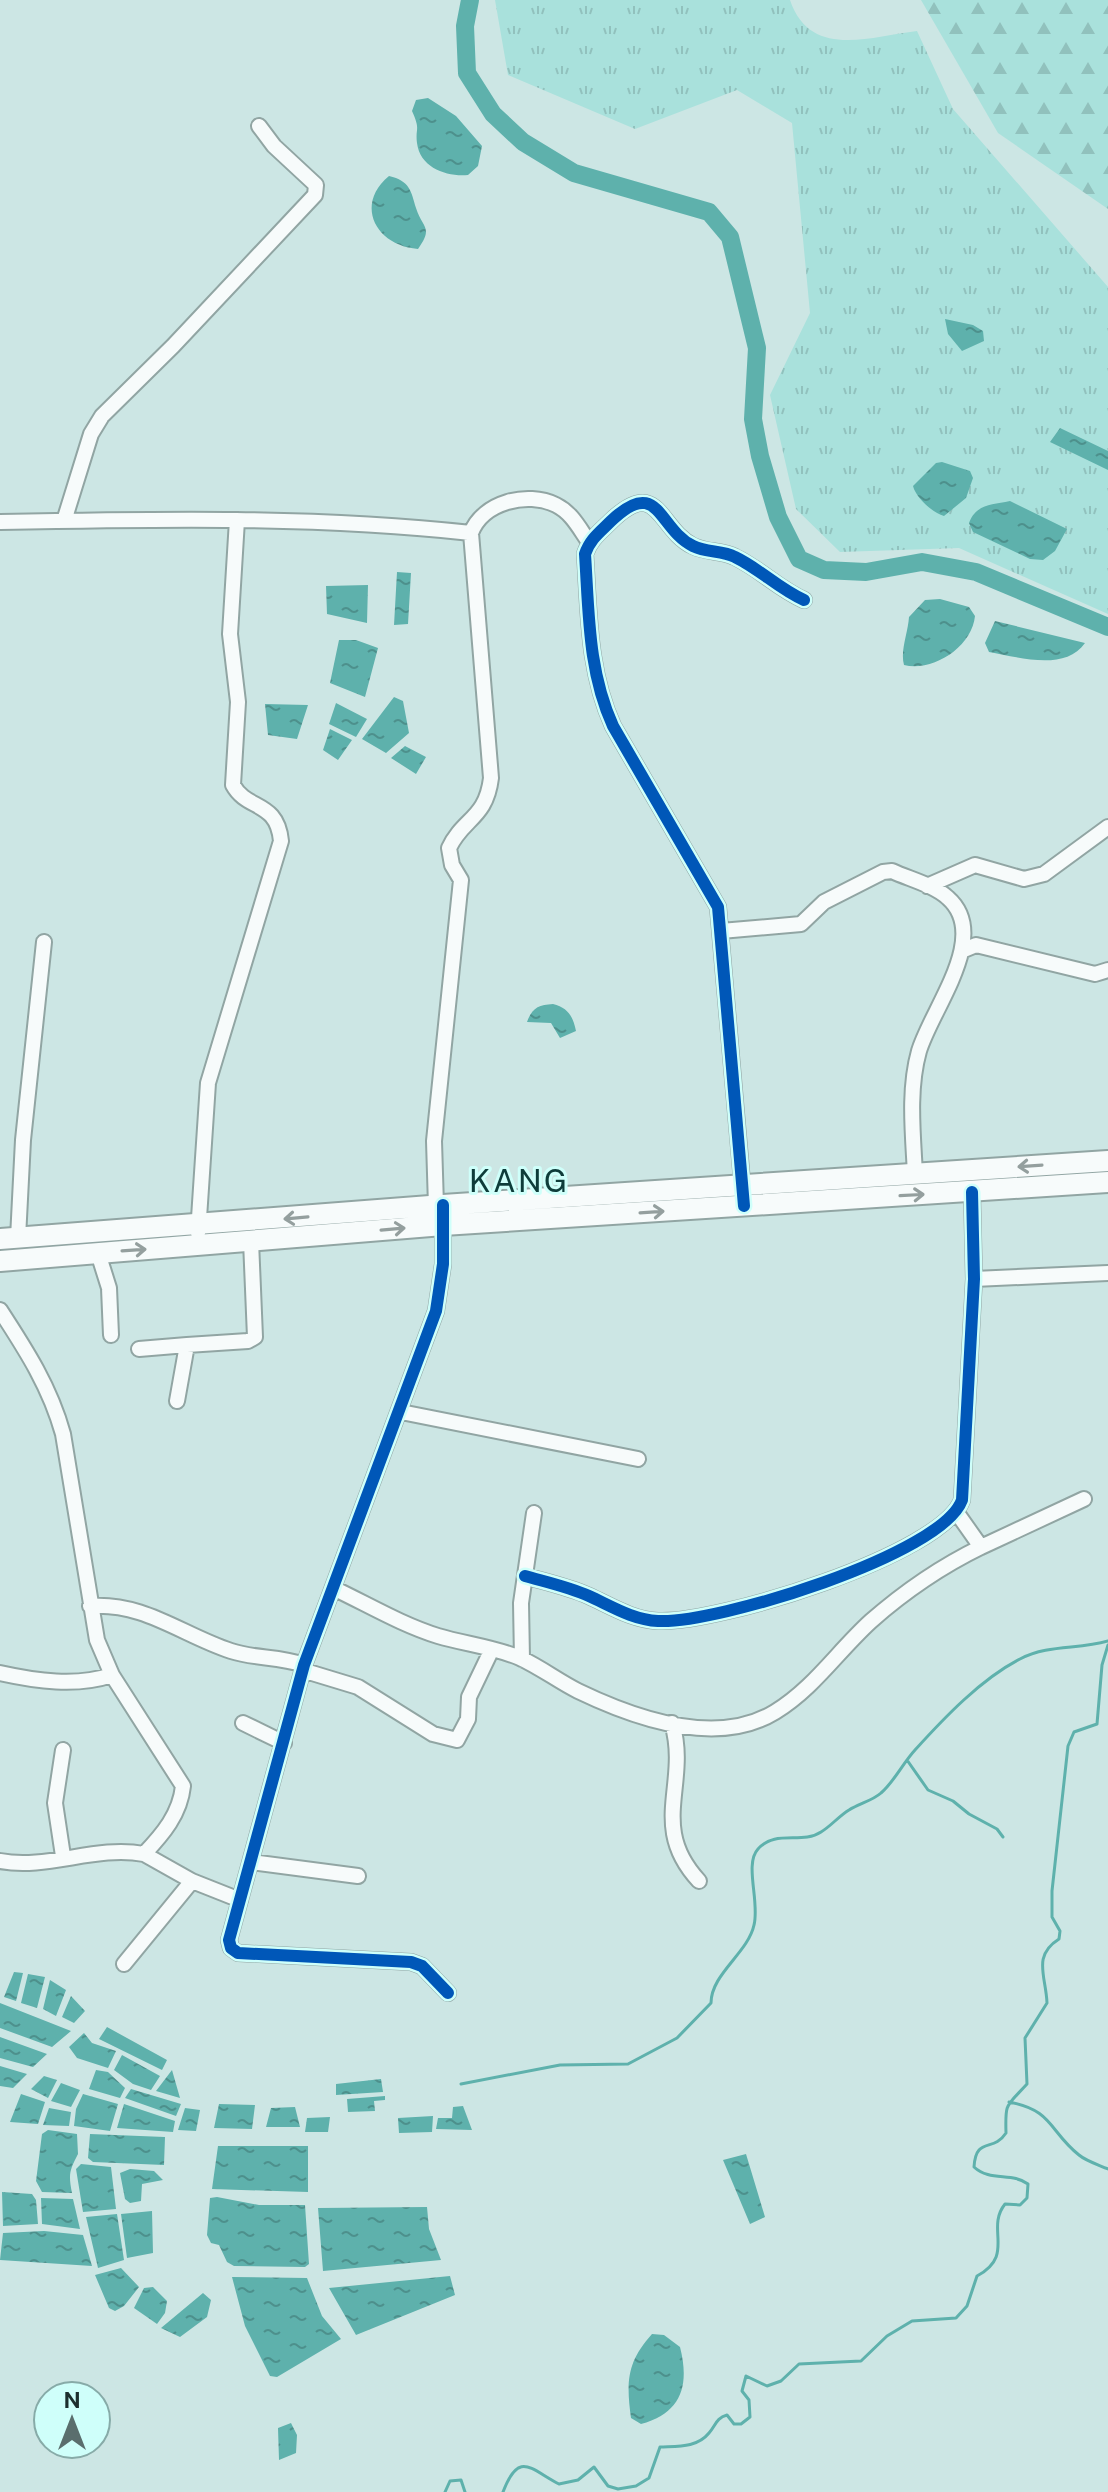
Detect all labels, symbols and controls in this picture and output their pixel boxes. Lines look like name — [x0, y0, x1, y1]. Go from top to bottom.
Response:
one-way arrow — [1017, 1159, 1044, 1174]
district label: KANG — [469, 1162, 569, 1199]
one-way arrow — [898, 1187, 925, 1202]
one-way arrow — [638, 1204, 665, 1219]
one-way arrow — [283, 1211, 310, 1226]
one-way arrow — [379, 1221, 406, 1236]
one-way arrow — [120, 1243, 147, 1258]
north arrow — [32, 2380, 112, 2460]
text: N — [63, 2387, 81, 2413]

